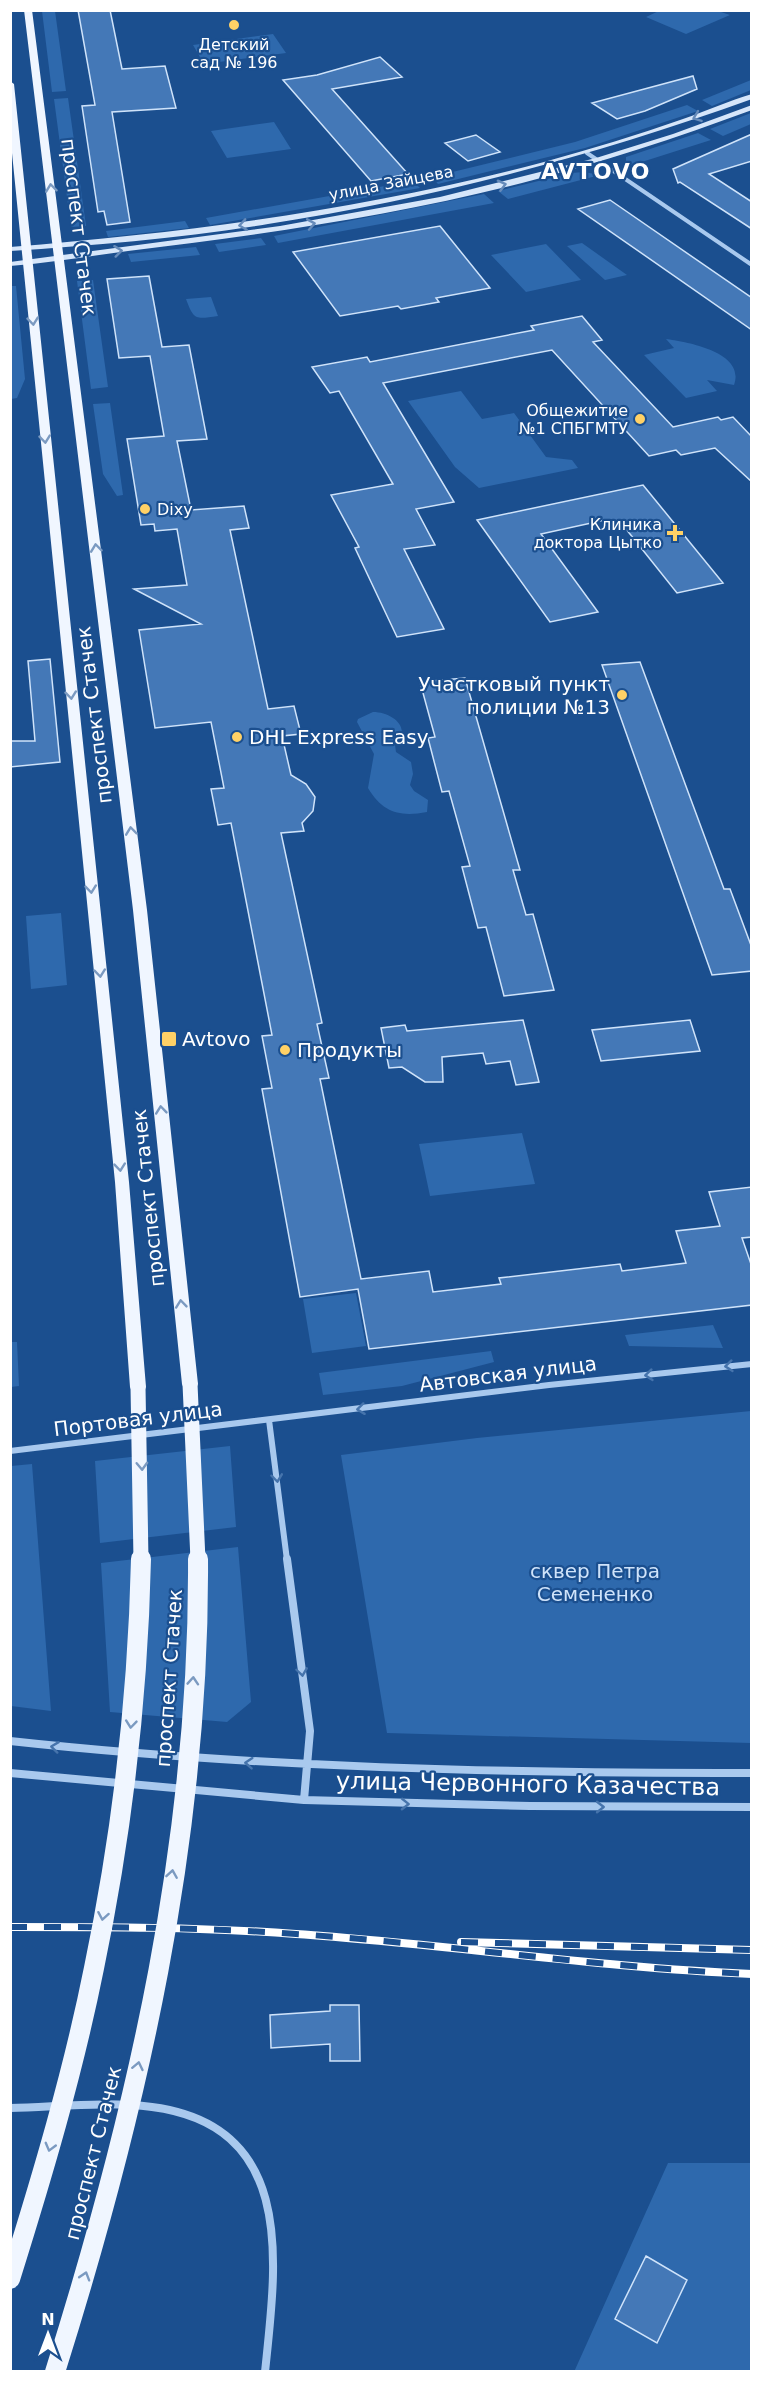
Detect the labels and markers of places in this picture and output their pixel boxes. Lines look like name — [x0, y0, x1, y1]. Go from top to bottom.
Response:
marker: Детский сад № 196 — [227, 18, 241, 32]
place label: Детский сад № 196 — [190, 35, 278, 72]
place label: Общежитие №1 СПБГМТУ — [519, 401, 628, 438]
marker: Общежитие №1 СПБГМТУ — [633, 412, 647, 426]
place label: Dixy — [157, 500, 193, 519]
marker: Dixy — [138, 502, 152, 516]
place label: Клиника доктора Цытко — [534, 515, 662, 552]
marker: Клиника доктора Цытко — [666, 524, 684, 542]
place label: Участковый пункт полиции №13 — [418, 672, 610, 719]
marker: Участковый пункт полиции №13 — [615, 688, 629, 702]
place label: DHL Express Easy — [249, 725, 429, 749]
marker: DHL Express Easy — [230, 730, 244, 744]
place label: Avtovo — [182, 1027, 251, 1051]
marker: Avtovo — [160, 1030, 178, 1048]
place label: Продукты — [297, 1038, 402, 1062]
marker: Продукты — [278, 1043, 292, 1057]

